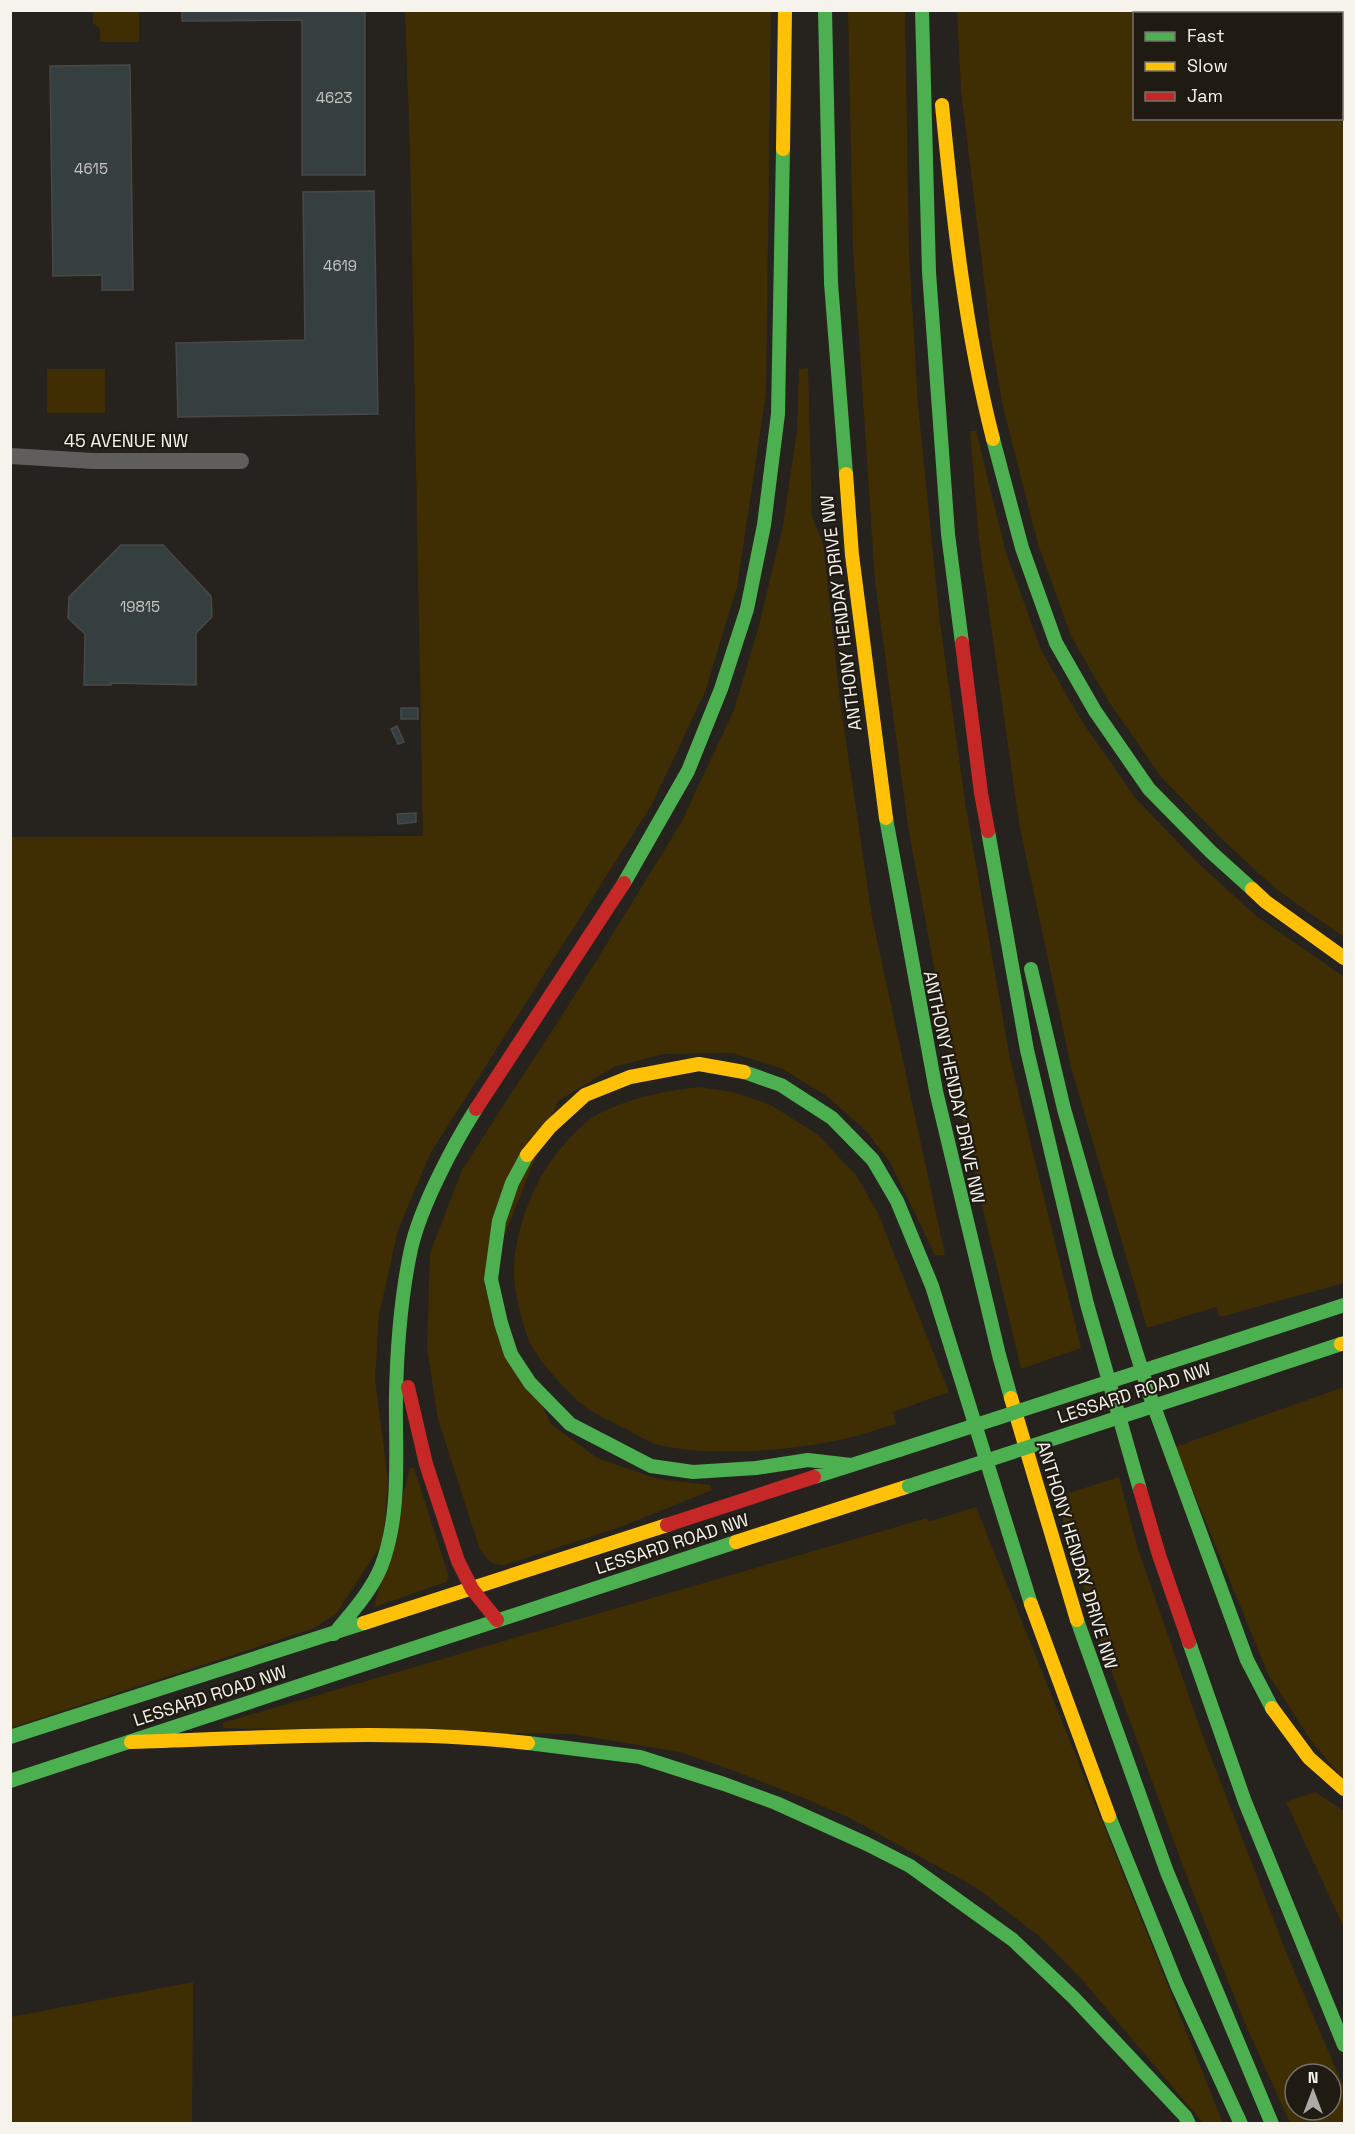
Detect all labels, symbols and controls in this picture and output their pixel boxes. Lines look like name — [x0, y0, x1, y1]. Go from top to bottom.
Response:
legend — [1133, 12, 1343, 120]
text: Fast — [1187, 24, 1224, 47]
text: Slow — [1187, 54, 1228, 77]
text: Jam — [1187, 84, 1223, 107]
house number: 4623 — [316, 88, 352, 107]
house number: 4615 — [74, 159, 108, 178]
house number: 4619 — [323, 256, 357, 275]
street label: 45 AVENUE NW — [64, 429, 188, 452]
street label: ANTHONY HENDAY DRIVE NW — [815, 494, 866, 732]
house number: 19815 — [120, 597, 160, 616]
street label: ANTHONY HENDAY DRIVE NW — [919, 968, 990, 1206]
street label: LESSARD ROAD NW — [1054, 1357, 1214, 1428]
street label: ANTHONY HENDAY DRIVE NW — [1032, 1438, 1123, 1672]
street label: LESSARD ROAD NW — [592, 1508, 752, 1579]
street label: LESSARD ROAD NW — [130, 1660, 290, 1731]
north arrow — [1283, 2062, 1343, 2122]
text: N — [1308, 2067, 1318, 2088]

